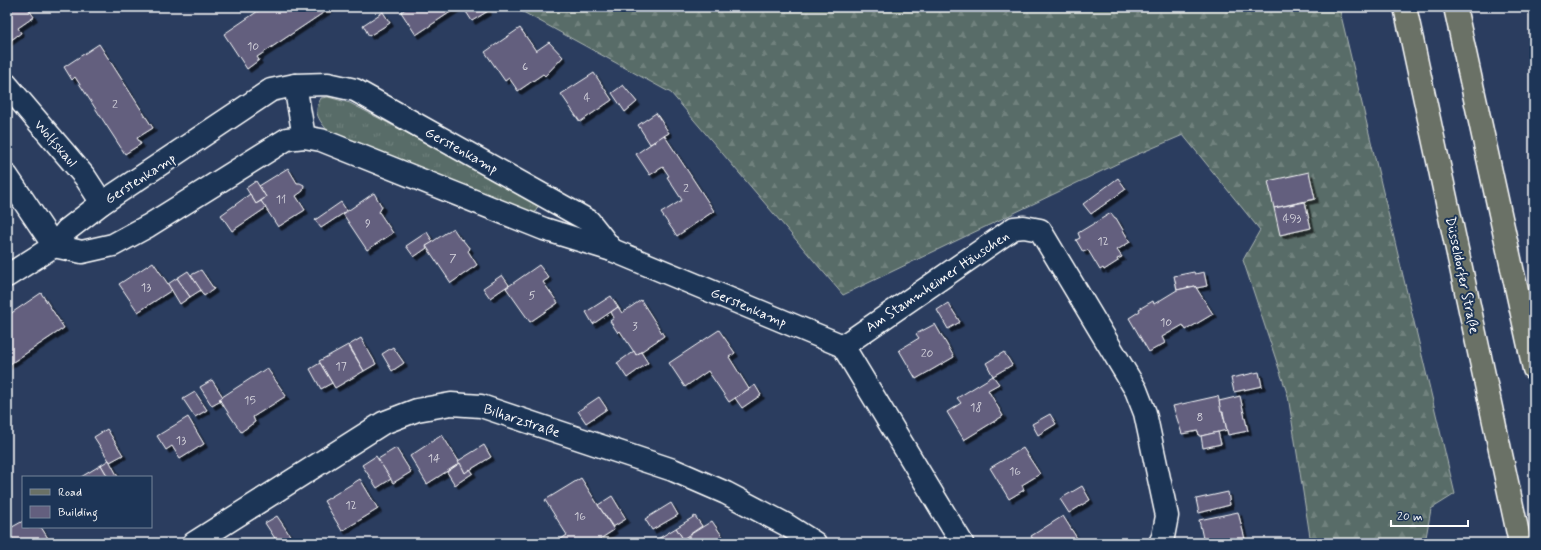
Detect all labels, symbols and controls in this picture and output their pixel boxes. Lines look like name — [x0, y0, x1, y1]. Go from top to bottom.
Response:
house number: 10 — [247, 39, 259, 55]
house number: 6 — [522, 59, 528, 75]
house number: 4 — [584, 90, 591, 106]
house number: 2 — [112, 97, 118, 113]
street label: Wolfskaul — [30, 116, 81, 171]
street label: Gerstenkamp — [422, 123, 501, 178]
street label: Gerstenkamp — [102, 149, 179, 208]
house number: 2 — [683, 181, 689, 197]
house number: 11 — [276, 192, 286, 208]
house number: 493 — [1282, 211, 1302, 227]
street label: Düsseldorfer Straße — [1441, 215, 1483, 335]
house number: 9 — [365, 216, 371, 232]
street label: Am Stammheimer Häuschen — [862, 227, 1013, 337]
house number: 12 — [1097, 234, 1109, 250]
house number: 7 — [449, 251, 457, 267]
house number: 13 — [141, 280, 151, 296]
street label: Gerstenkamp — [708, 284, 789, 332]
house number: 5 — [528, 288, 536, 304]
house number: 10 — [1160, 315, 1172, 331]
house number: 3 — [632, 319, 638, 335]
house number: 20 — [921, 346, 934, 362]
house number: 17 — [335, 359, 347, 375]
house number: 15 — [244, 393, 256, 409]
street label: Bilharzstraße — [481, 400, 562, 442]
house number: 18 — [970, 400, 982, 416]
house number: 8 — [1197, 410, 1203, 426]
house number: 13 — [176, 433, 186, 449]
house number: 14 — [428, 451, 440, 467]
house number: 16 — [1009, 464, 1021, 480]
legend — [22, 476, 152, 528]
text: Road — [58, 485, 82, 501]
house number: 12 — [345, 498, 357, 514]
scale bar — [1391, 502, 1468, 528]
text: Building — [58, 505, 98, 522]
house number: 16 — [574, 509, 586, 525]
text: 20 m — [1397, 509, 1423, 525]

